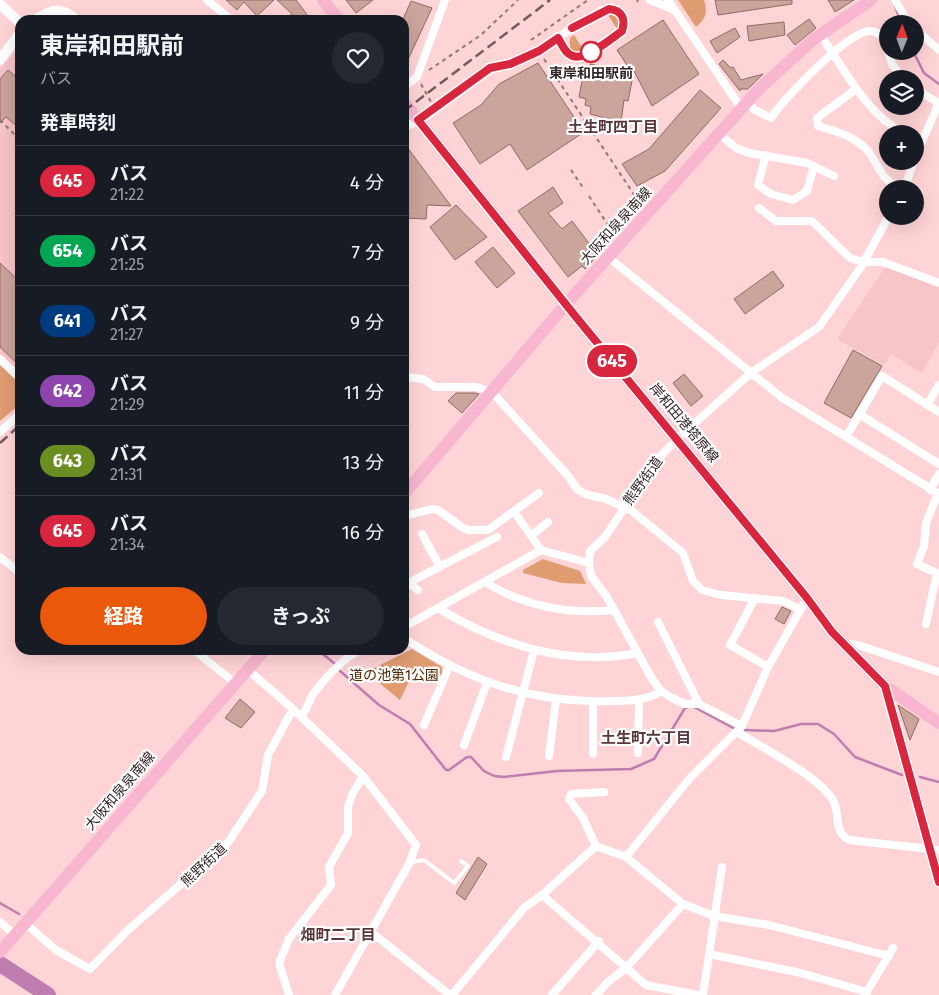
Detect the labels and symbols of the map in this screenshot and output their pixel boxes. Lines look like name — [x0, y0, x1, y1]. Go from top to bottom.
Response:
north arrow — [879, 15, 924, 60]
marker: 東岸和田駅前 — [580, 41, 602, 63]
place label: 東岸和田駅前 — [549, 65, 633, 82]
district label: 土生町四丁目 — [568, 118, 658, 136]
street label: 大阪和泉泉南線 — [577, 184, 655, 268]
line badge: 645 — [583, 345, 641, 377]
street label: 岸和田港塔原線 — [646, 380, 722, 466]
street label: 熊野街道 — [620, 453, 666, 509]
park label: 道の池第1公園 — [349, 667, 439, 684]
district label: 土生町六丁目 — [601, 729, 691, 747]
street label: 大阪和泉泉南線 — [81, 748, 159, 834]
street label: 熊野街道 — [178, 840, 230, 890]
district label: 畑町二丁目 — [300, 926, 376, 944]

